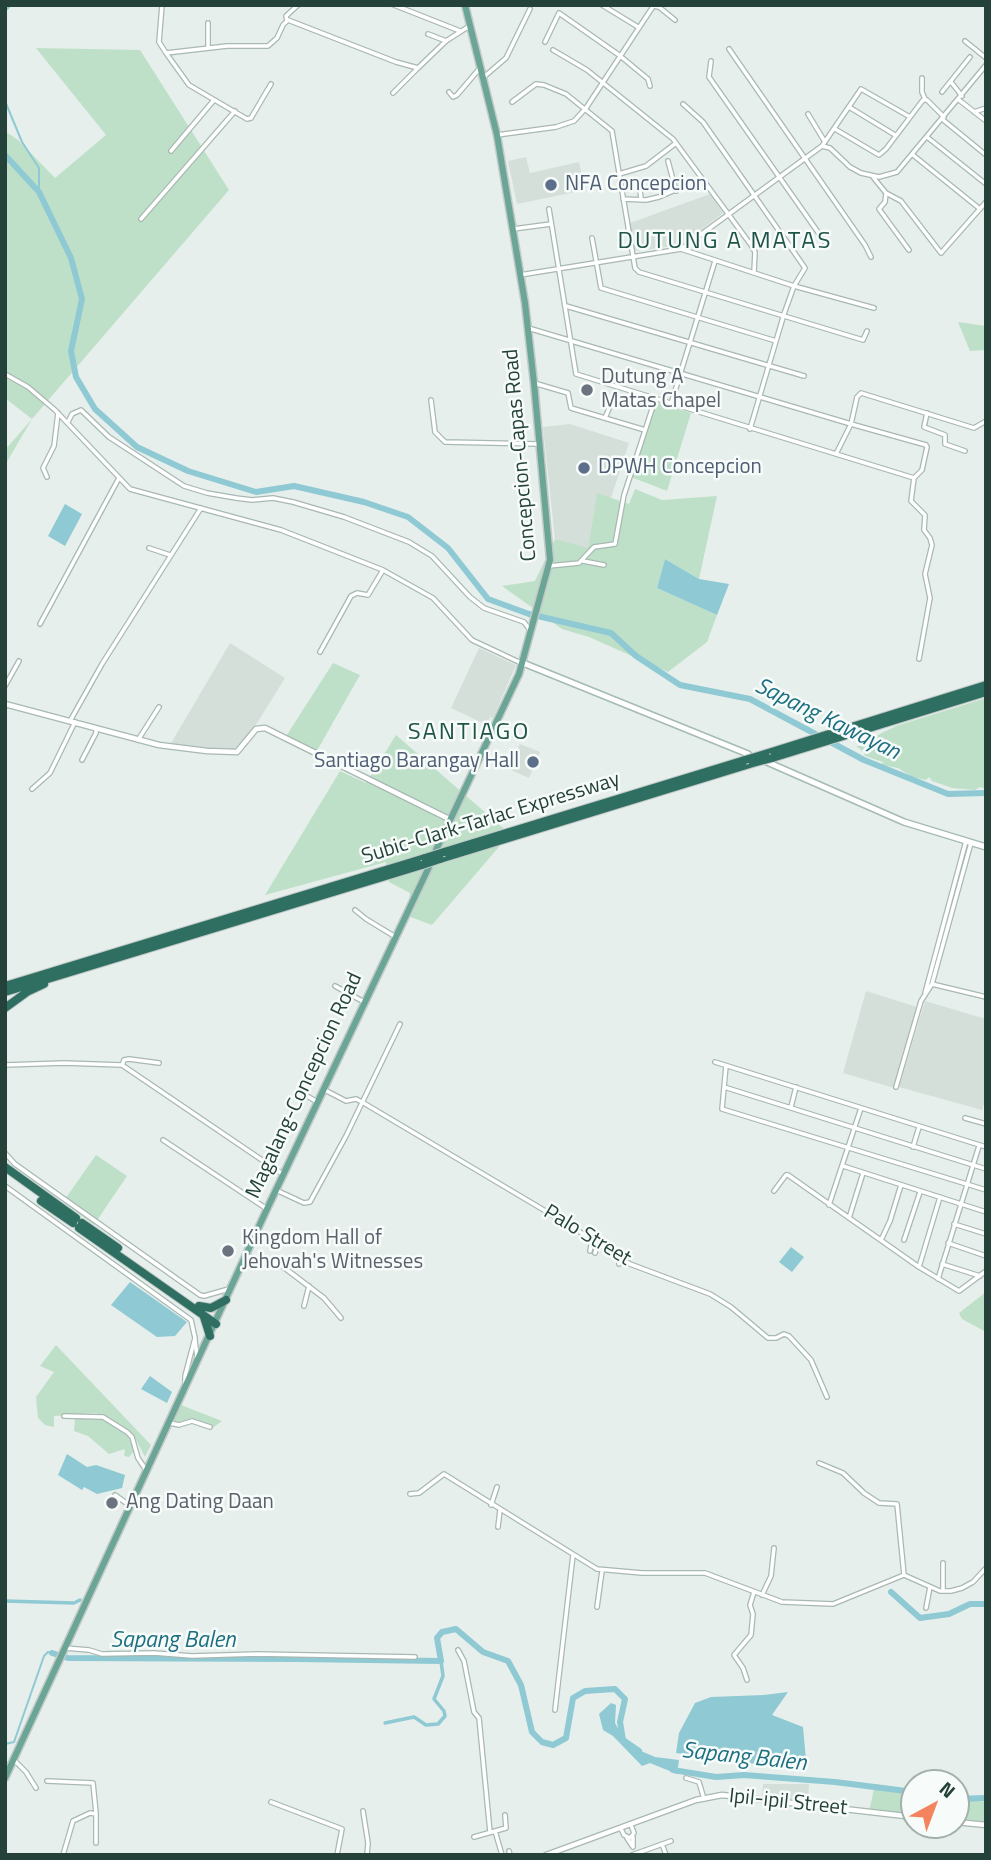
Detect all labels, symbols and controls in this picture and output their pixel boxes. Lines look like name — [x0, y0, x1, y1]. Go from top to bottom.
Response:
place label: NFA Concepcion — [565, 172, 707, 198]
marker: NFA Concepcion — [543, 177, 559, 193]
district label: DUTUNG A MATAS — [619, 228, 831, 256]
street label: Concepcion-Capas Road — [499, 348, 543, 562]
place label: Dutung A Matas Chapel — [601, 365, 721, 415]
marker: Dutung A Matas Chapel — [579, 382, 595, 398]
place label: DPWH Concepcion — [598, 455, 762, 481]
marker: DPWH Concepcion — [576, 460, 592, 476]
water label: Sapang Kawayan — [750, 673, 904, 767]
district label: SANTIAGO — [409, 719, 529, 747]
place label: Santiago Barangay Hall — [314, 749, 519, 775]
marker: Santiago Barangay Hall — [525, 754, 541, 770]
street label: Subic-Clark-Tarlac Expressway — [359, 768, 623, 870]
street label: Magalang-Concepcion Road — [242, 969, 368, 1203]
street label: Palo Street — [539, 1200, 635, 1272]
place label: Kingdom Hall of Jehovah's Witnesses — [242, 1226, 423, 1276]
marker: Kingdom Hall of Jehovah's Witnesses — [220, 1243, 236, 1259]
place label: Ang Dating Daan — [126, 1490, 274, 1516]
marker: Ang Dating Daan — [104, 1495, 120, 1511]
water label: Sapang Balen — [110, 1627, 236, 1655]
water label: Sapang Balen — [680, 1738, 808, 1778]
north arrow — [900, 1769, 970, 1839]
text: N — [933, 1774, 962, 1805]
street label: Ipil-ipil Street — [728, 1784, 848, 1822]

